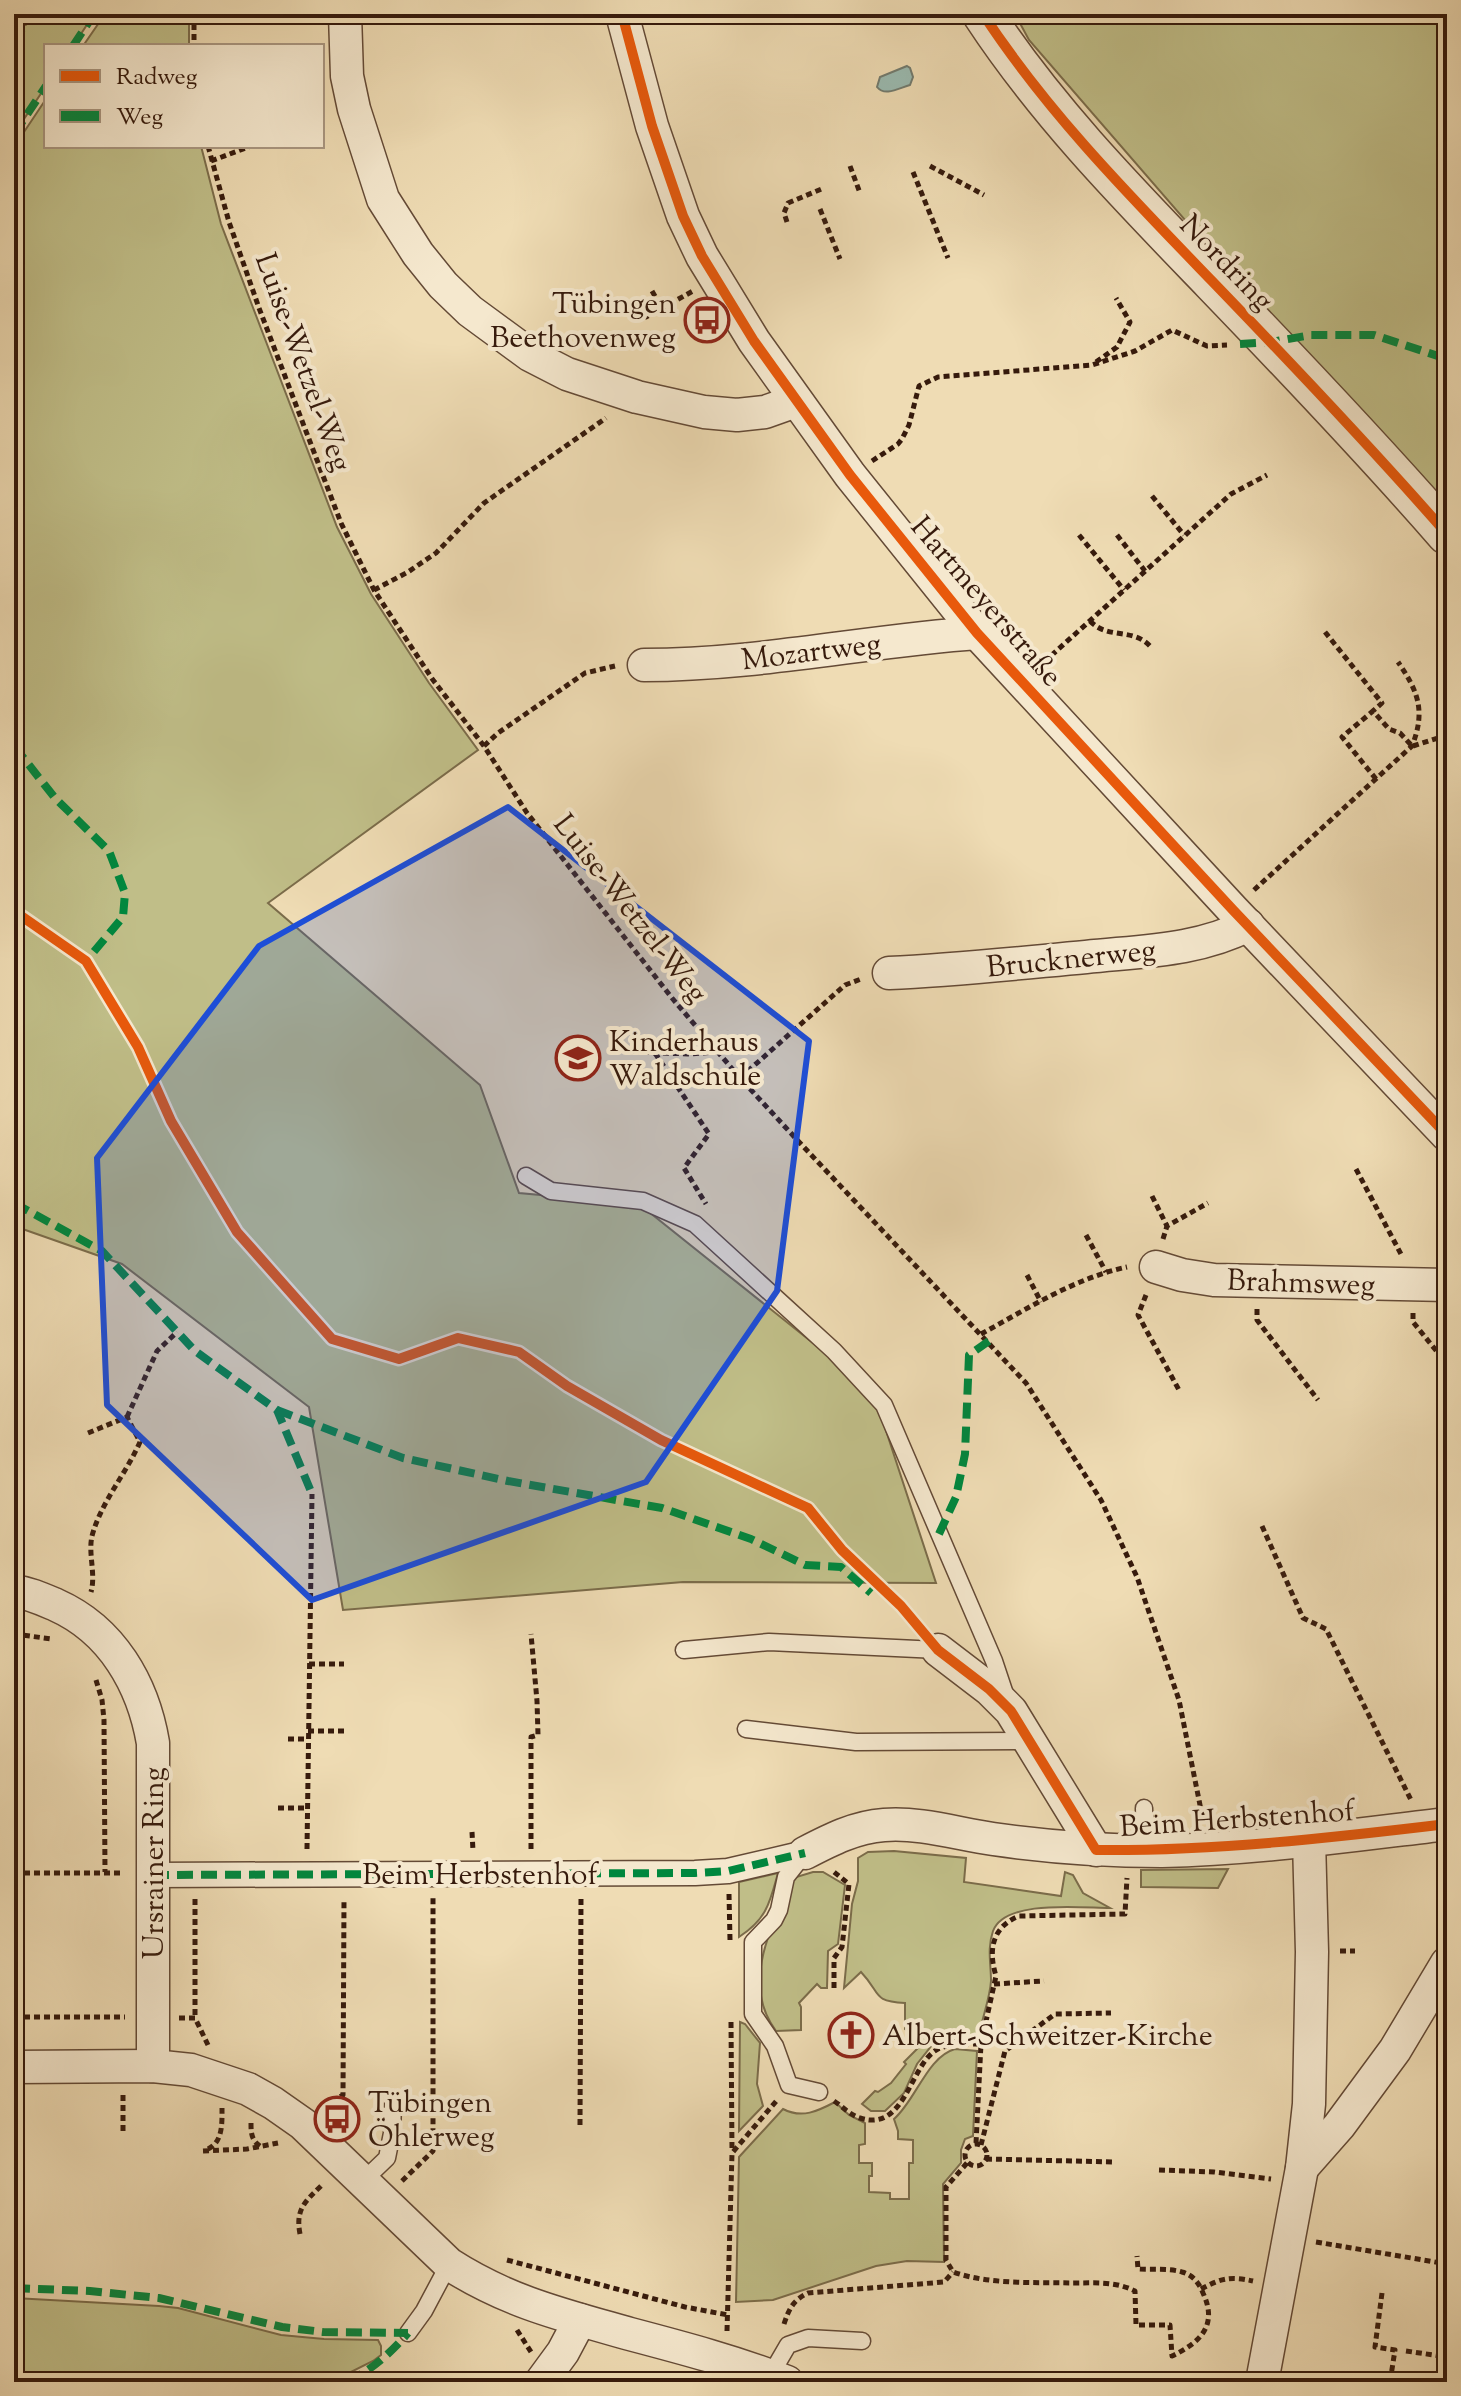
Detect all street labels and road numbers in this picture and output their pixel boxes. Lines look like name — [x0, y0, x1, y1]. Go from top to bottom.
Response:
street label: Nordring — [1168, 206, 1282, 322]
street label: Luise-Wetzel-Weg — [242, 248, 361, 478]
street label: Hartmeyerstraße — [899, 508, 1071, 697]
street label: Mozartweg — [739, 624, 883, 683]
street label: Luise-Wetzel-Weg — [541, 806, 717, 1013]
street label: Brucknerweg — [984, 930, 1158, 991]
street label: Brahmsweg — [1226, 1260, 1376, 1309]
street label: Ursrainer Ring — [134, 1767, 177, 1959]
street label: Beim Herbstenhof — [1118, 1791, 1358, 1850]
street label: Beim Herbstenhof — [362, 1855, 599, 1898]

